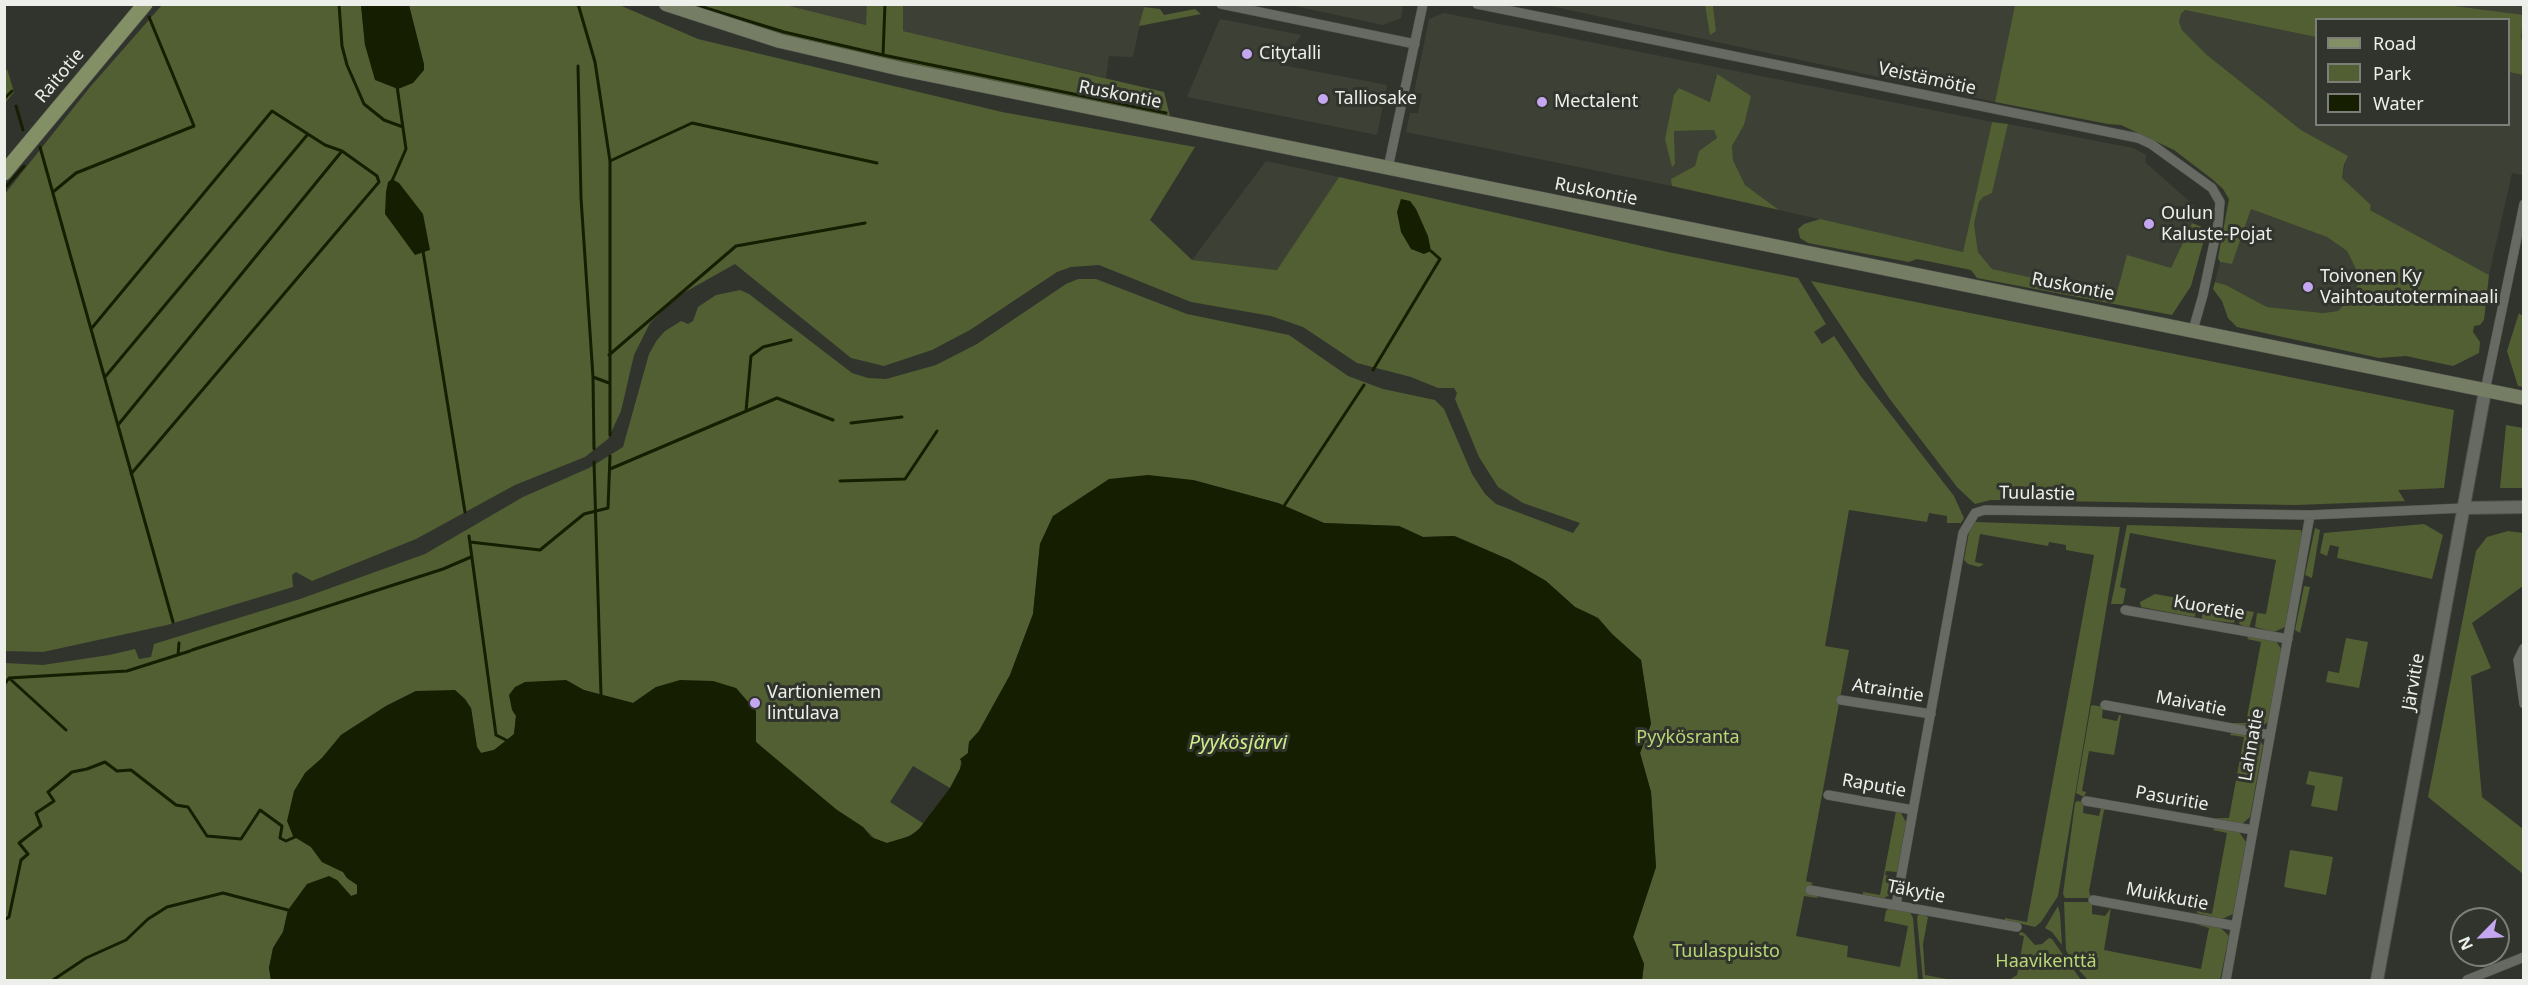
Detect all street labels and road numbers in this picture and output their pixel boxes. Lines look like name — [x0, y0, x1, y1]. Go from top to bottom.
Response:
street label: Raitotie — [31, 44, 89, 108]
street label: Veistämötie — [1876, 58, 1978, 100]
street label: Ruskontie — [1077, 76, 1163, 114]
street label: Ruskontie — [1553, 173, 1639, 211]
street label: Ruskontie — [2030, 268, 2116, 306]
street label: Tuulastie — [1999, 483, 2075, 505]
street label: Kuoretie — [2172, 591, 2246, 625]
street label: Järvitie — [2398, 652, 2430, 712]
street label: Atraintie — [1851, 675, 1925, 707]
street label: Maivatie — [2154, 687, 2228, 721]
street label: Lahnatie — [2235, 707, 2269, 783]
street label: Raputie — [1840, 770, 1908, 802]
street label: Pasuritie — [2134, 782, 2210, 816]
street label: Täkytie — [1885, 876, 1947, 908]
street label: Muikkutie — [2124, 878, 2210, 916]

